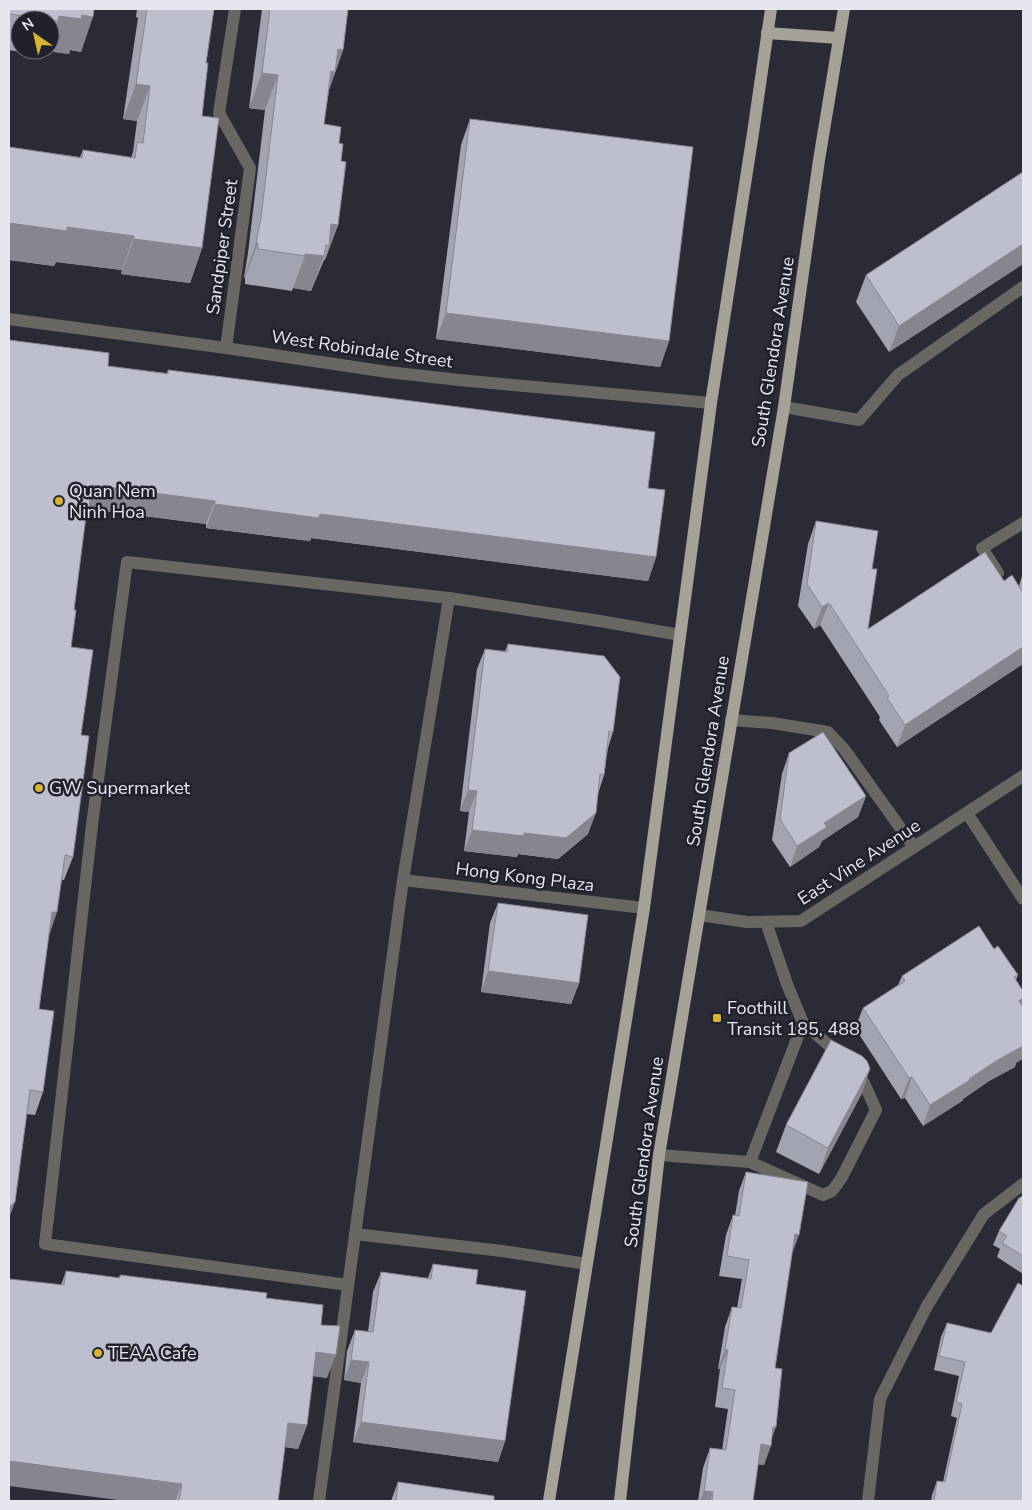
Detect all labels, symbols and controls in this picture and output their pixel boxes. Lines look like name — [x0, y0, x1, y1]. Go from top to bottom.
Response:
north arrow — [10, 10, 60, 60]
text: N — [18, 14, 38, 35]
street label: Sandpiper Street — [201, 177, 243, 316]
street label: South Glendora Avenue — [746, 255, 800, 449]
street label: West Robindale Street — [270, 324, 455, 374]
place label: Quan Nem Ninh Hoa — [69, 479, 156, 524]
marker: Quan Nem Ninh Hoa — [53, 495, 65, 507]
street label: South Glendora Avenue — [681, 654, 735, 848]
place label: GW Supermarket — [49, 776, 191, 800]
marker: GW Supermarket — [33, 782, 45, 794]
street label: East Vine Avenue — [793, 813, 925, 911]
street label: Hong Kong Plaza — [454, 857, 596, 897]
place label: Foothill Transit 185, 488 — [727, 996, 860, 1041]
marker: Foothill Transit 185, 488 — [711, 1012, 723, 1024]
street label: South Glendora Avenue — [619, 1055, 669, 1249]
place label: TEAA Cafe — [108, 1341, 197, 1365]
marker: TEAA Cafe — [92, 1347, 104, 1359]

